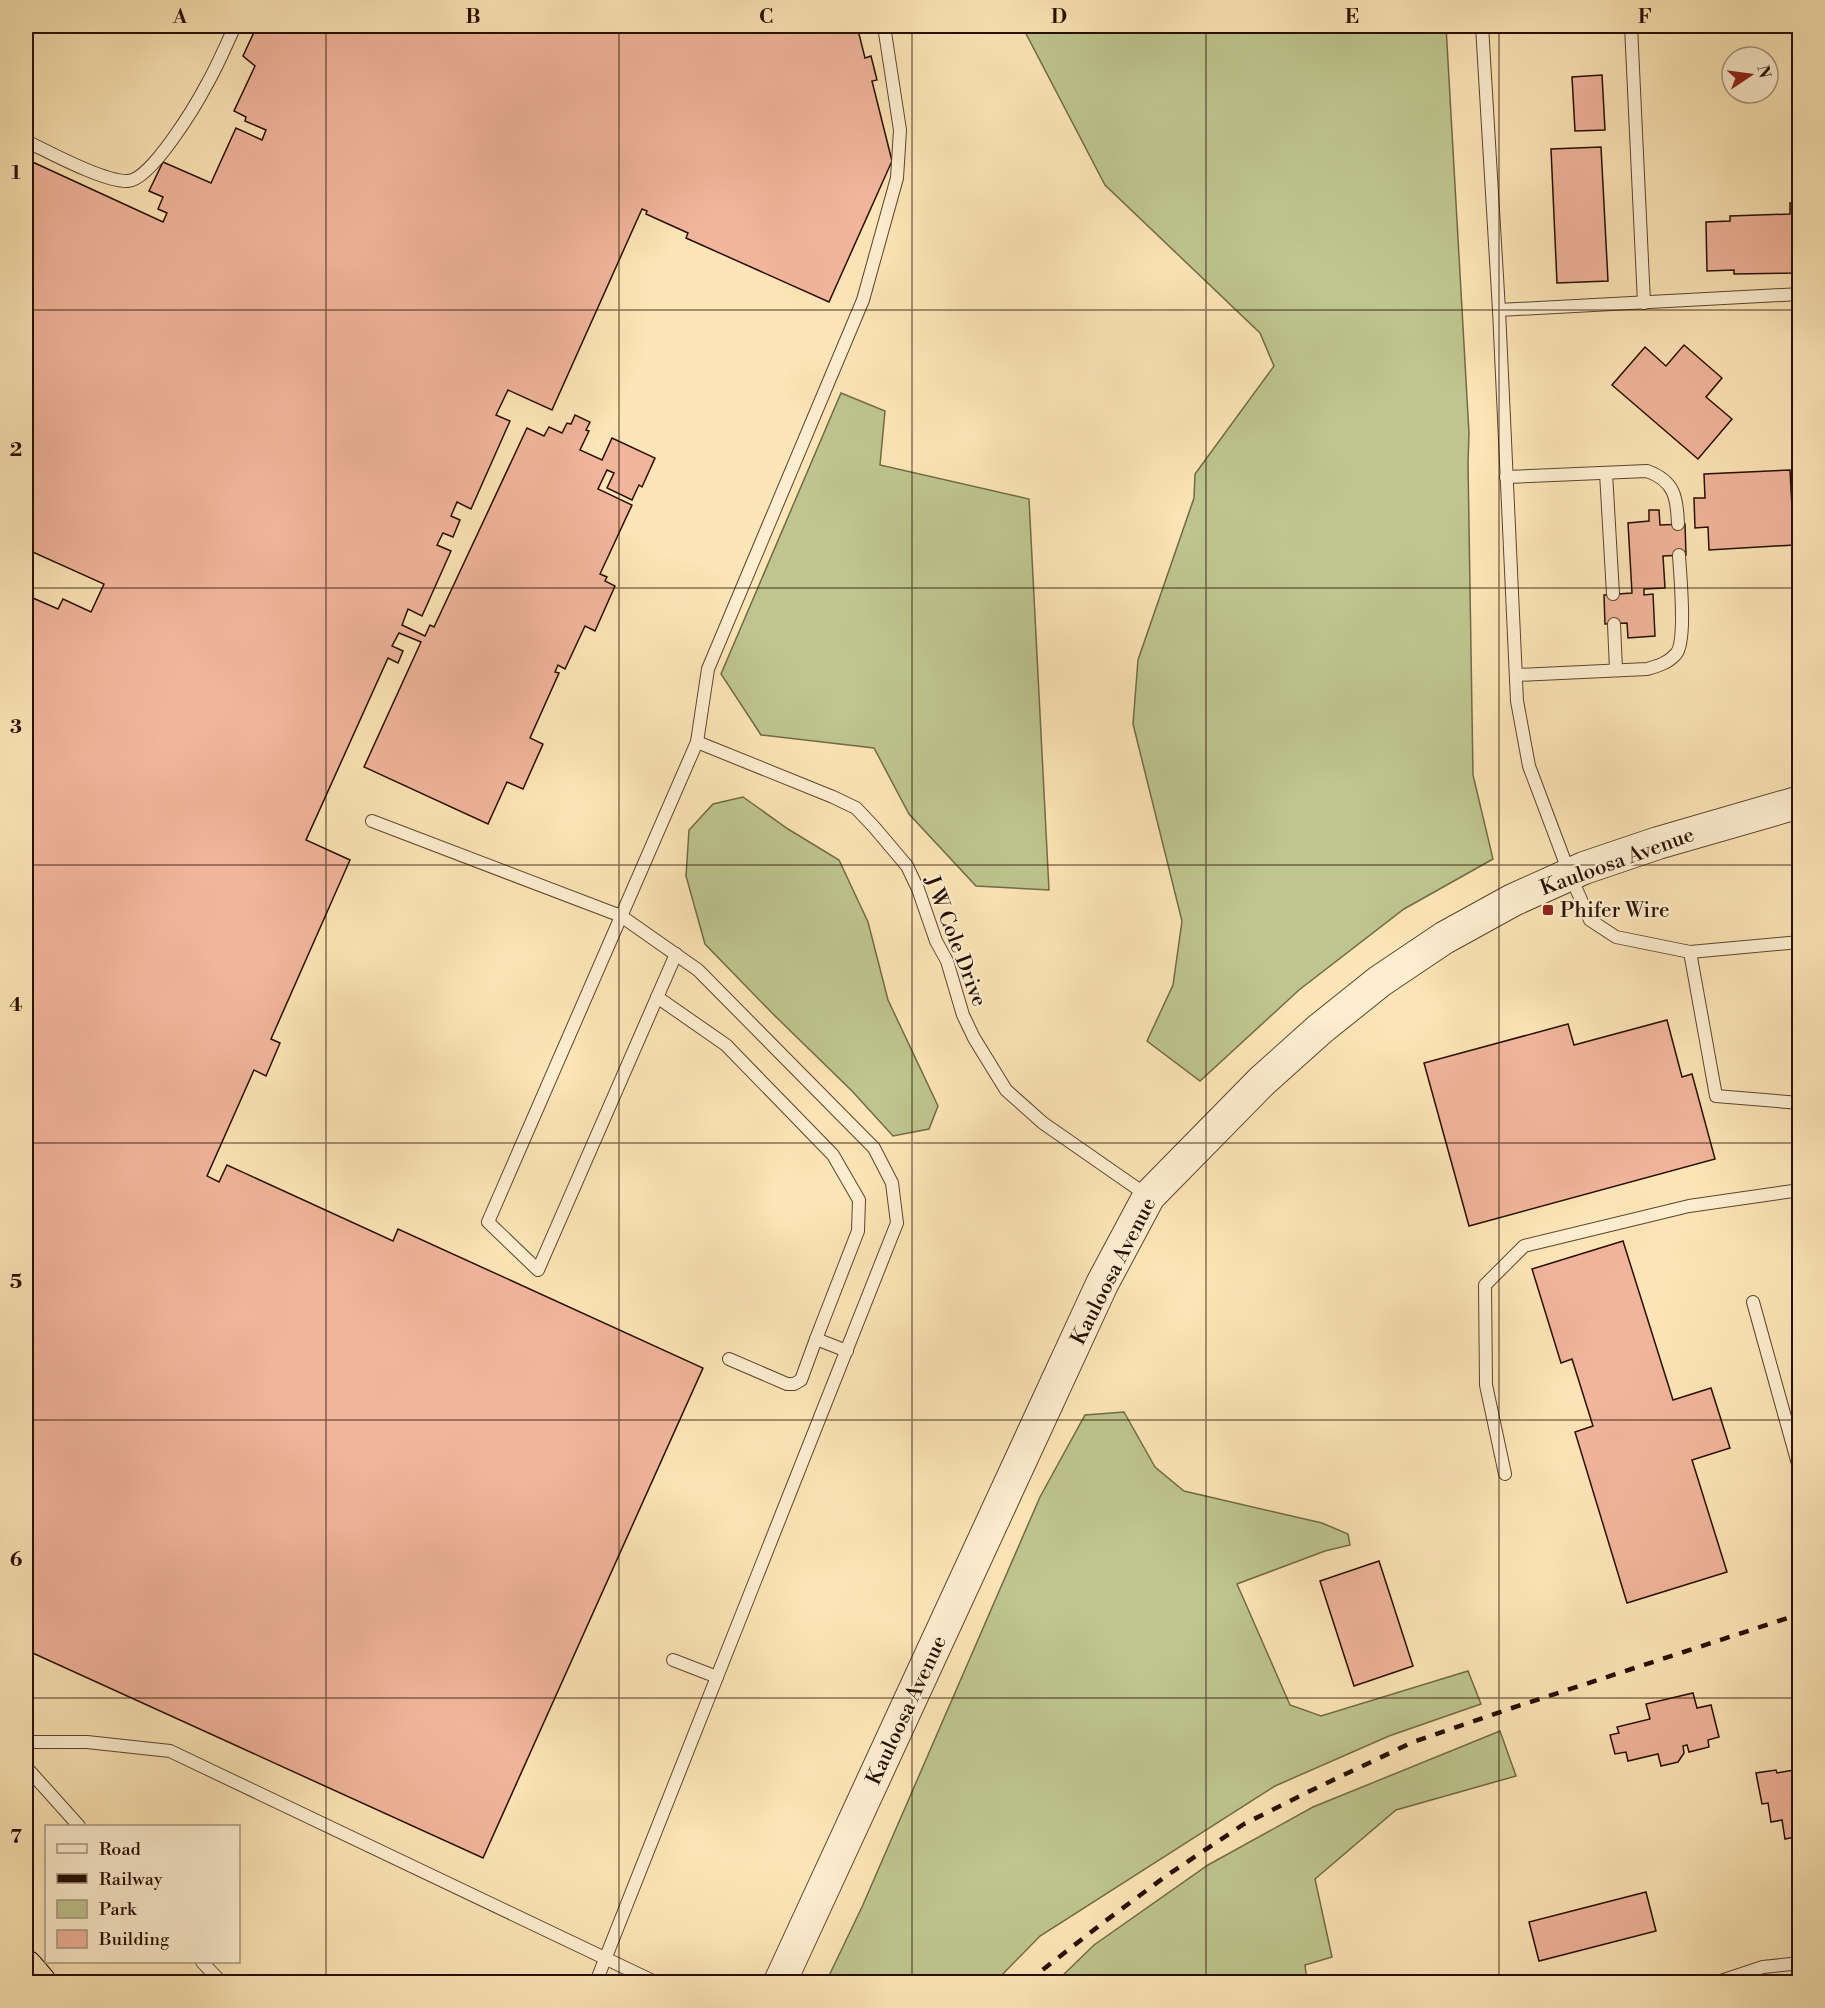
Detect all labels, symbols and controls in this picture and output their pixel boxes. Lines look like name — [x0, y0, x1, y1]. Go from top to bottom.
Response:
text: A — [172, 5, 188, 30]
text: B — [465, 5, 481, 30]
text: C — [759, 5, 773, 30]
text: D — [1051, 5, 1067, 30]
text: E — [1345, 5, 1359, 30]
text: F — [1638, 5, 1652, 30]
north arrow — [1720, 45, 1780, 105]
text: N — [1752, 63, 1775, 81]
text: 1 — [11, 161, 21, 186]
text: 2 — [10, 438, 22, 463]
text: 3 — [10, 715, 22, 740]
street label: Kauloosa Avenue — [1537, 822, 1698, 902]
street label: J W Cole Drive — [918, 871, 992, 1011]
place label: Phifer Wire — [1560, 898, 1670, 924]
marker: Phifer Wire — [1541, 903, 1555, 917]
text: 4 — [9, 993, 23, 1018]
street label: Kauloosa Avenue — [1066, 1193, 1162, 1349]
text: 5 — [10, 1270, 22, 1295]
text: 6 — [10, 1548, 23, 1573]
street label: Kauloosa Avenue — [861, 1632, 953, 1789]
text: 7 — [10, 1825, 22, 1850]
legend — [45, 1825, 240, 1963]
text: Road — [99, 1838, 142, 1861]
text: Railway — [99, 1868, 163, 1891]
text: Park — [99, 1898, 138, 1921]
text: Building — [98, 1928, 170, 1951]

